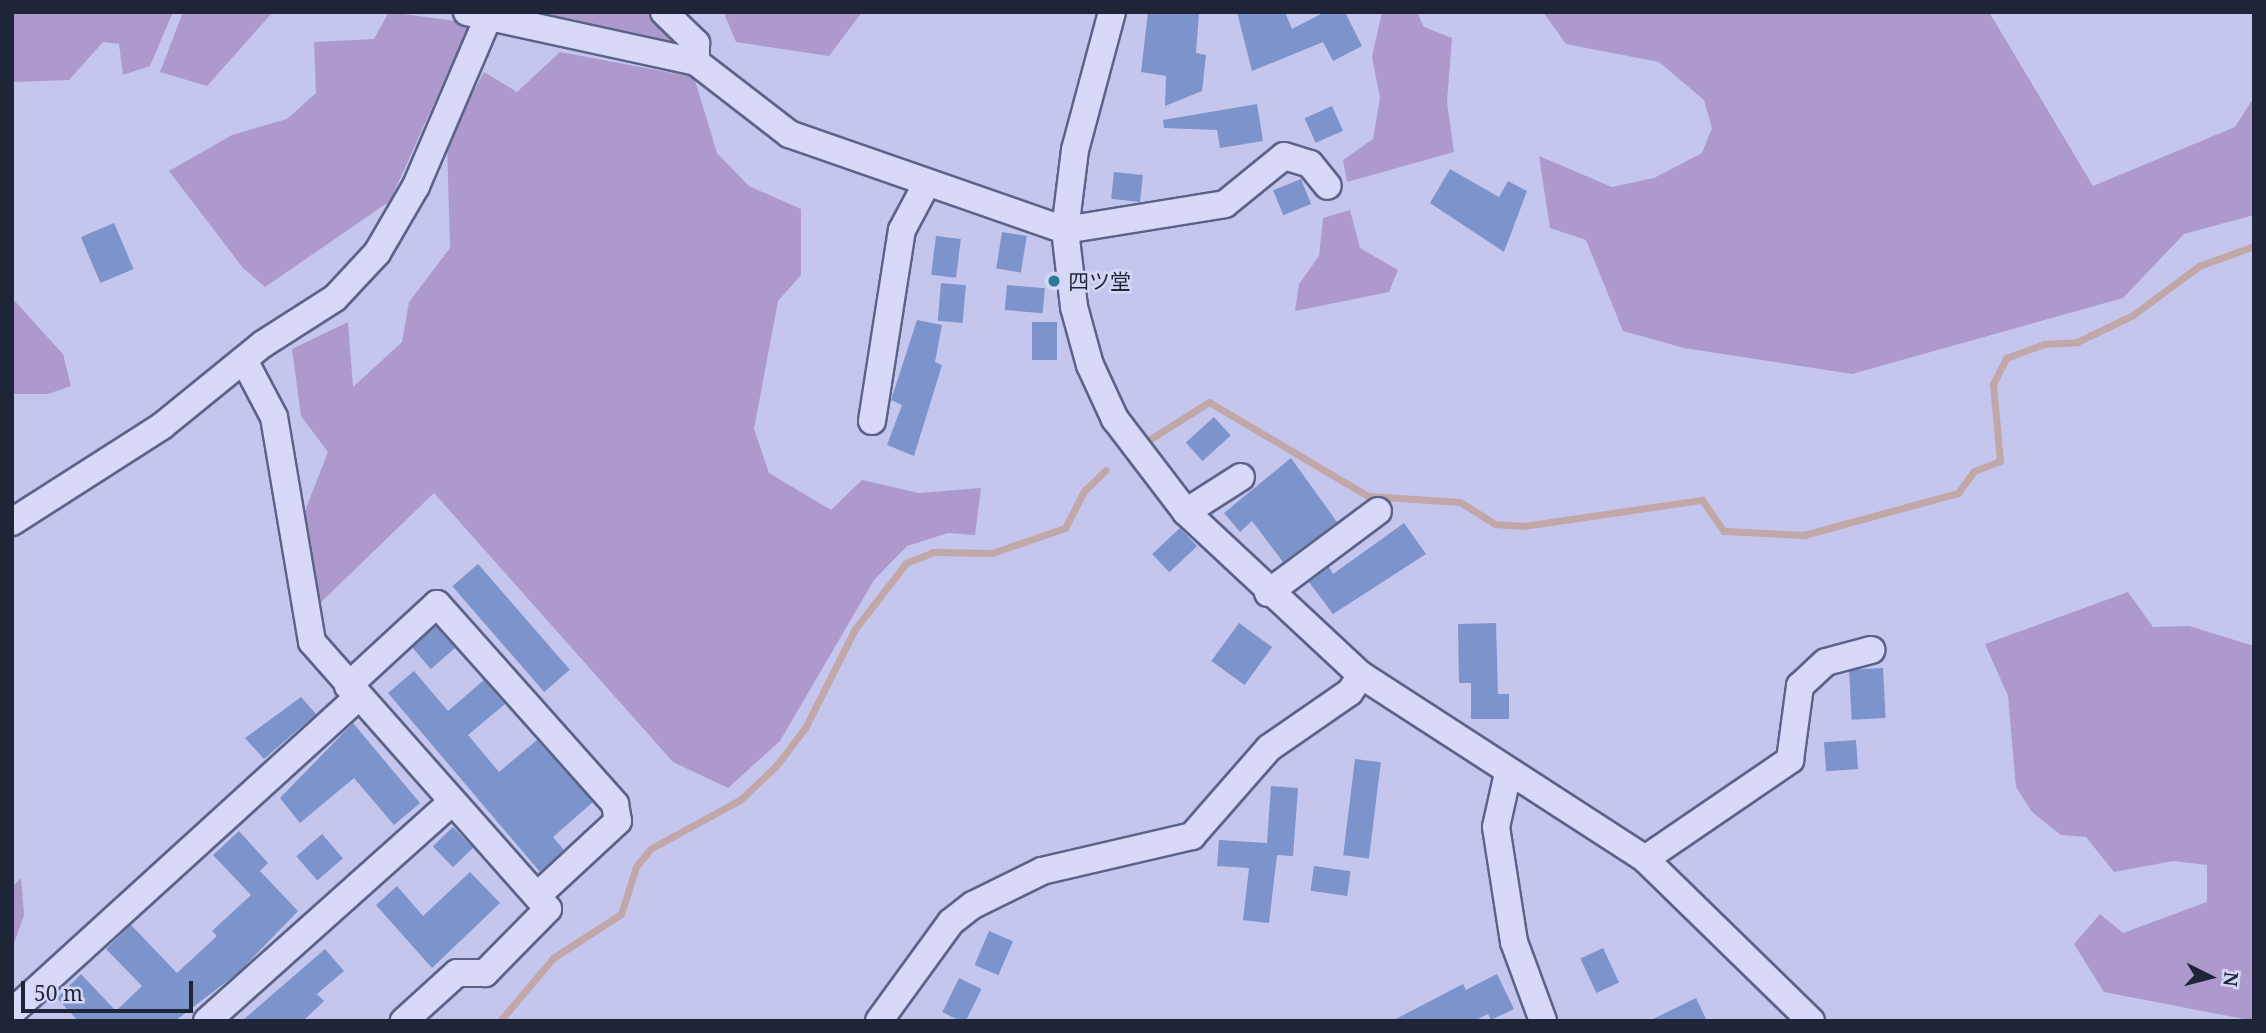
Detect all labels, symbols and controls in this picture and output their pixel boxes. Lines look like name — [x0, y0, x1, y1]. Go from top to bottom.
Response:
place label: 四ツ堂 — [1068, 268, 1131, 294]
marker: 四ツ堂 — [1046, 273, 1062, 289]
north arrow — [2175, 942, 2245, 1012]
scale bar — [24, 967, 196, 1011]
text: N — [2217, 970, 2245, 988]
text: 50 m — [34, 979, 83, 1007]

